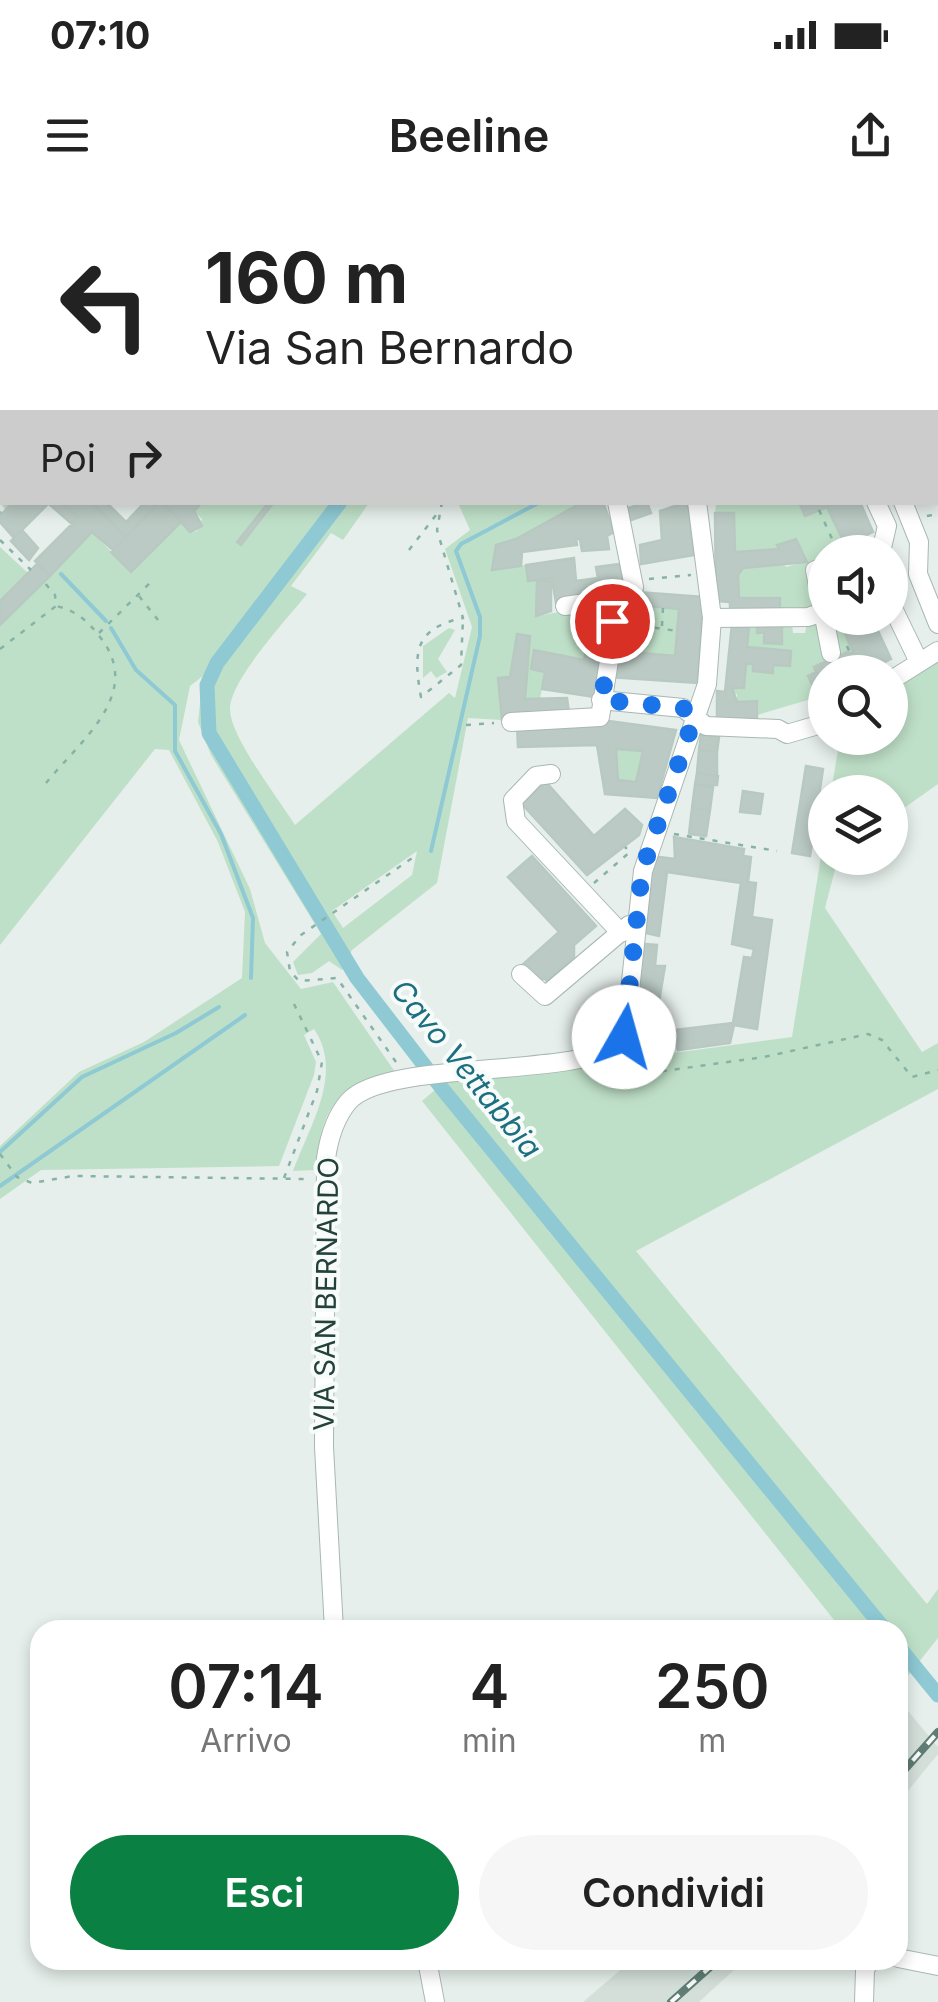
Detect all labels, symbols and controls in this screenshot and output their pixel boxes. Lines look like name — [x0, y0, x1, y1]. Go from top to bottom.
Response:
text: 07:10 — [50, 12, 150, 58]
icon: menu — [40, 108, 95, 163]
text: Beeline — [389, 108, 549, 163]
icon: share — [843, 108, 898, 163]
text: 160 m — [205, 235, 408, 320]
icon: left — [40, 240, 170, 370]
text: Via San Bernardo — [205, 320, 574, 375]
icon: right — [116, 430, 171, 485]
text: Poi — [40, 435, 96, 481]
map controls — [808, 535, 908, 875]
button: sound — [808, 535, 908, 635]
pin — [570, 579, 655, 664]
icon: arrive — [585, 594, 640, 649]
button: search — [808, 655, 908, 755]
button: layers — [808, 775, 908, 875]
water label: Cavo Vettabbia — [384, 972, 550, 1165]
position arrow — [572, 985, 676, 1089]
street label: VIA SAN BERNARDO — [307, 1157, 345, 1431]
text: 07:14 — [168, 1650, 324, 1722]
text: 4 — [469, 1650, 509, 1722]
text: 250 — [655, 1650, 770, 1722]
text: Arrivo — [200, 1721, 292, 1760]
text: min — [462, 1721, 517, 1760]
text: m — [698, 1721, 726, 1760]
button: Esci — [70, 1835, 459, 1950]
button: Condividi — [479, 1835, 868, 1950]

